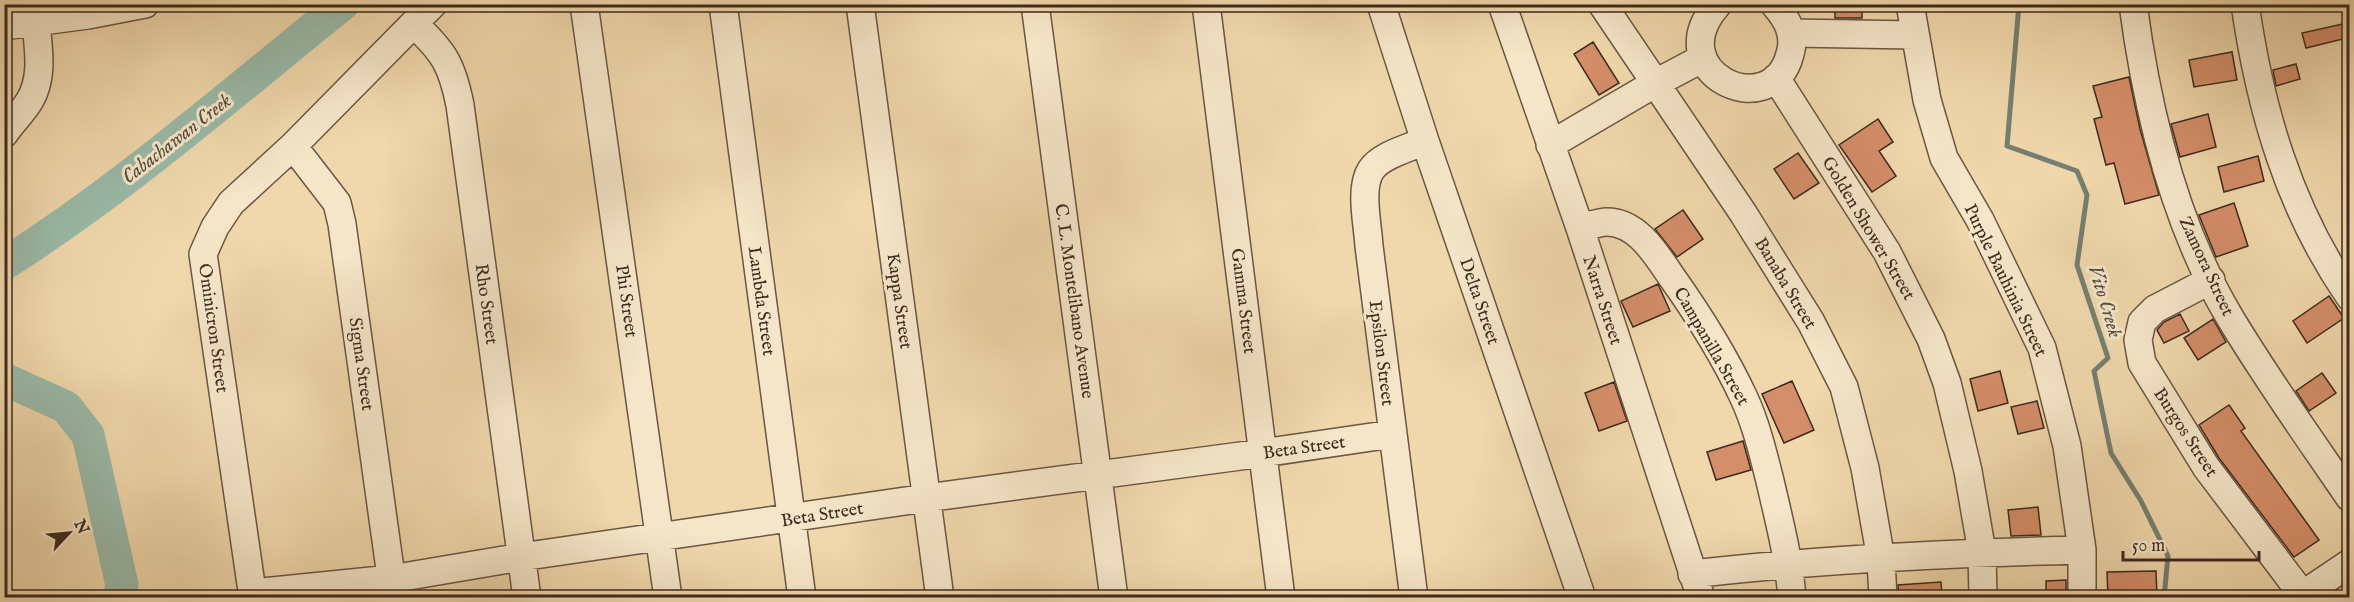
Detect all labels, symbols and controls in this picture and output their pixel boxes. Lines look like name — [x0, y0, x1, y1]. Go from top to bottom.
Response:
water label: Cabachawan Creek — [117, 89, 237, 190]
street label: Golden Shower Street — [1816, 153, 1920, 305]
street label: Purple Bauhinia Street — [1958, 200, 2052, 361]
street label: C. L. Montelibano Avenue — [1048, 202, 1099, 400]
street label: Zamora Street — [2173, 213, 2239, 320]
street label: Banaba Street — [1748, 234, 1821, 334]
street label: Lambda Street — [741, 245, 780, 357]
street label: Gamma Street — [1225, 247, 1260, 355]
street label: Kappa Street — [880, 252, 917, 351]
street label: Narra Street — [1576, 253, 1627, 348]
street label: Delta Street — [1453, 255, 1504, 348]
street label: Ominicron Street — [192, 262, 233, 394]
street label: Rho Street — [468, 262, 503, 346]
water label: Vito Creek — [2082, 262, 2127, 341]
street label: Phi Street — [609, 263, 642, 339]
street label: Campanilla Street — [1668, 284, 1754, 410]
street label: Epsilon Street — [1363, 299, 1398, 407]
street label: Sigma Street — [343, 316, 378, 412]
street label: Burgos Street — [2147, 384, 2222, 482]
street label: Beta Street — [1262, 431, 1347, 466]
street label: Beta Street — [780, 498, 865, 533]
north arrow — [39, 503, 99, 563]
text: N — [68, 516, 93, 538]
scale bar — [2123, 524, 2260, 562]
text: 50 m — [2132, 535, 2165, 558]

